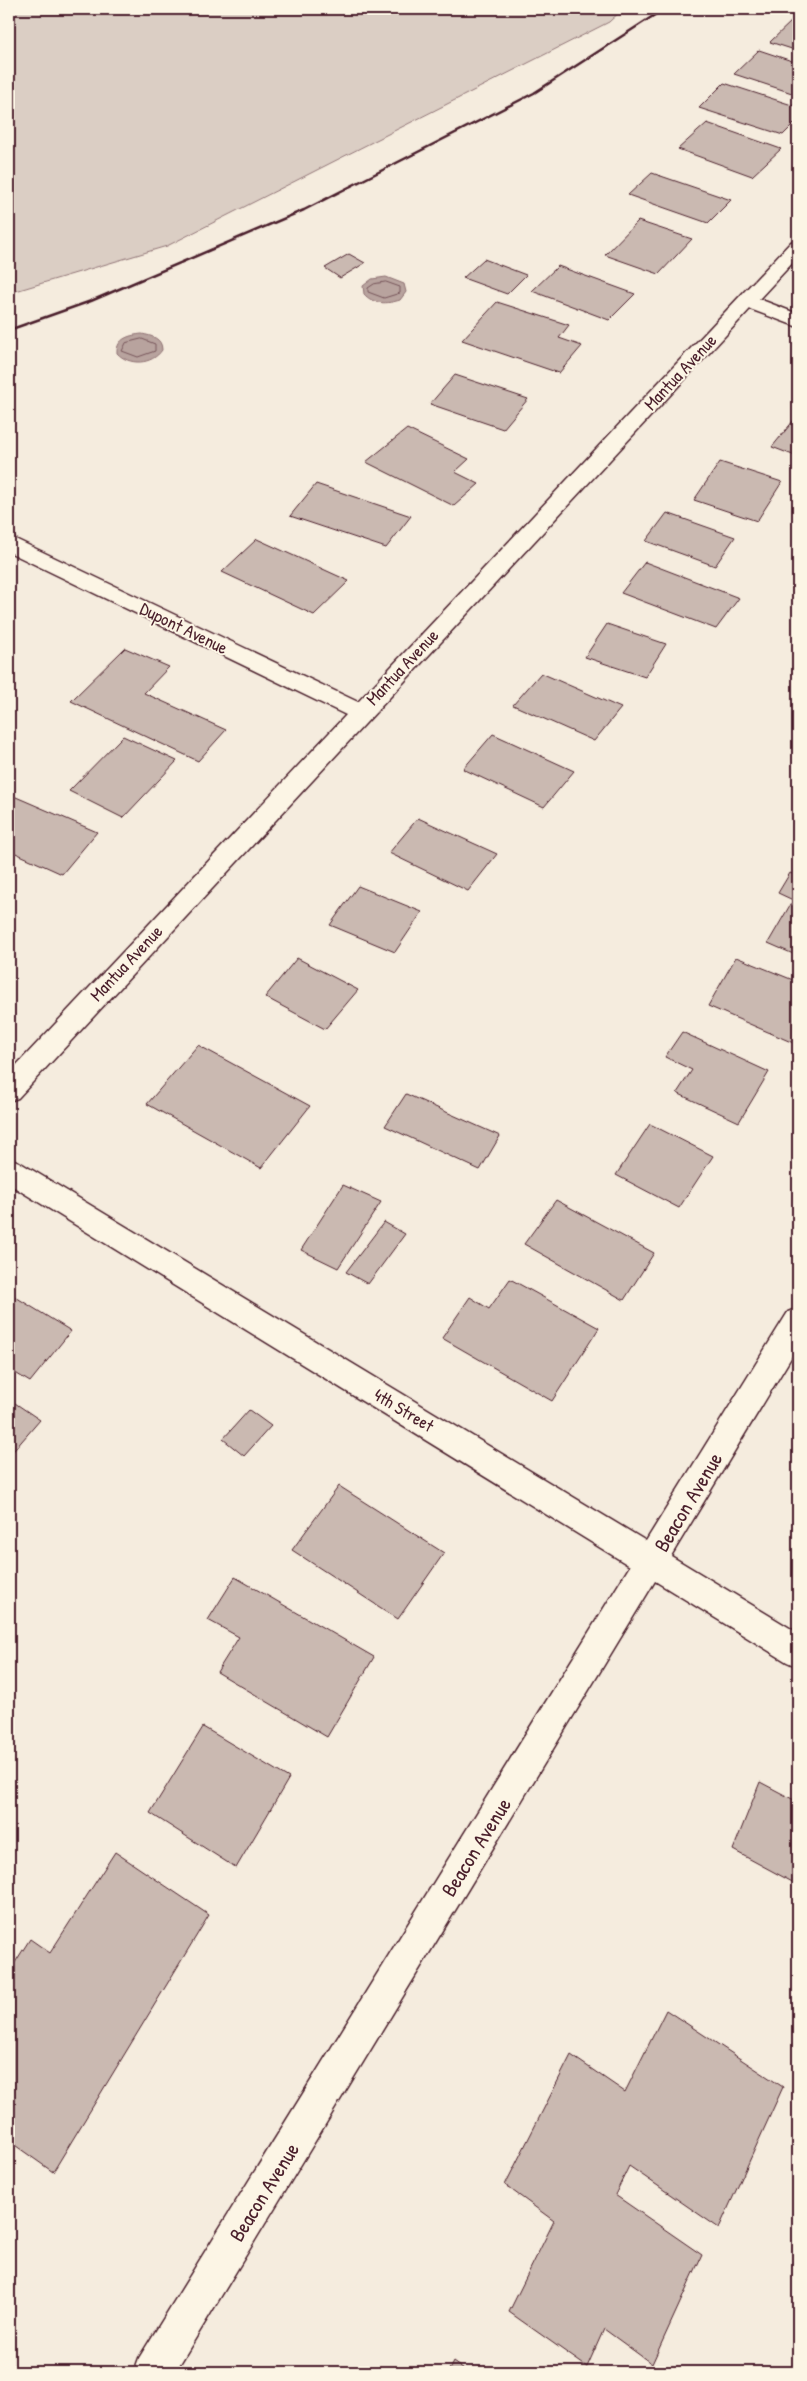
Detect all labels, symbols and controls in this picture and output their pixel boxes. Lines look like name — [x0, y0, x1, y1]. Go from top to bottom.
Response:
street label: Mantua Avenue — [638, 328, 722, 416]
street label: Dupont Avenue — [136, 596, 232, 660]
street label: Mantua Avenue — [360, 623, 444, 711]
street label: Mantua Avenue — [84, 919, 168, 1007]
street label: 4th Street — [369, 1382, 440, 1438]
street label: Beacon Avenue — [647, 1447, 729, 1557]
street label: Beacon Avenue — [434, 1792, 518, 1902]
street label: Beacon Avenue — [222, 2137, 306, 2247]

